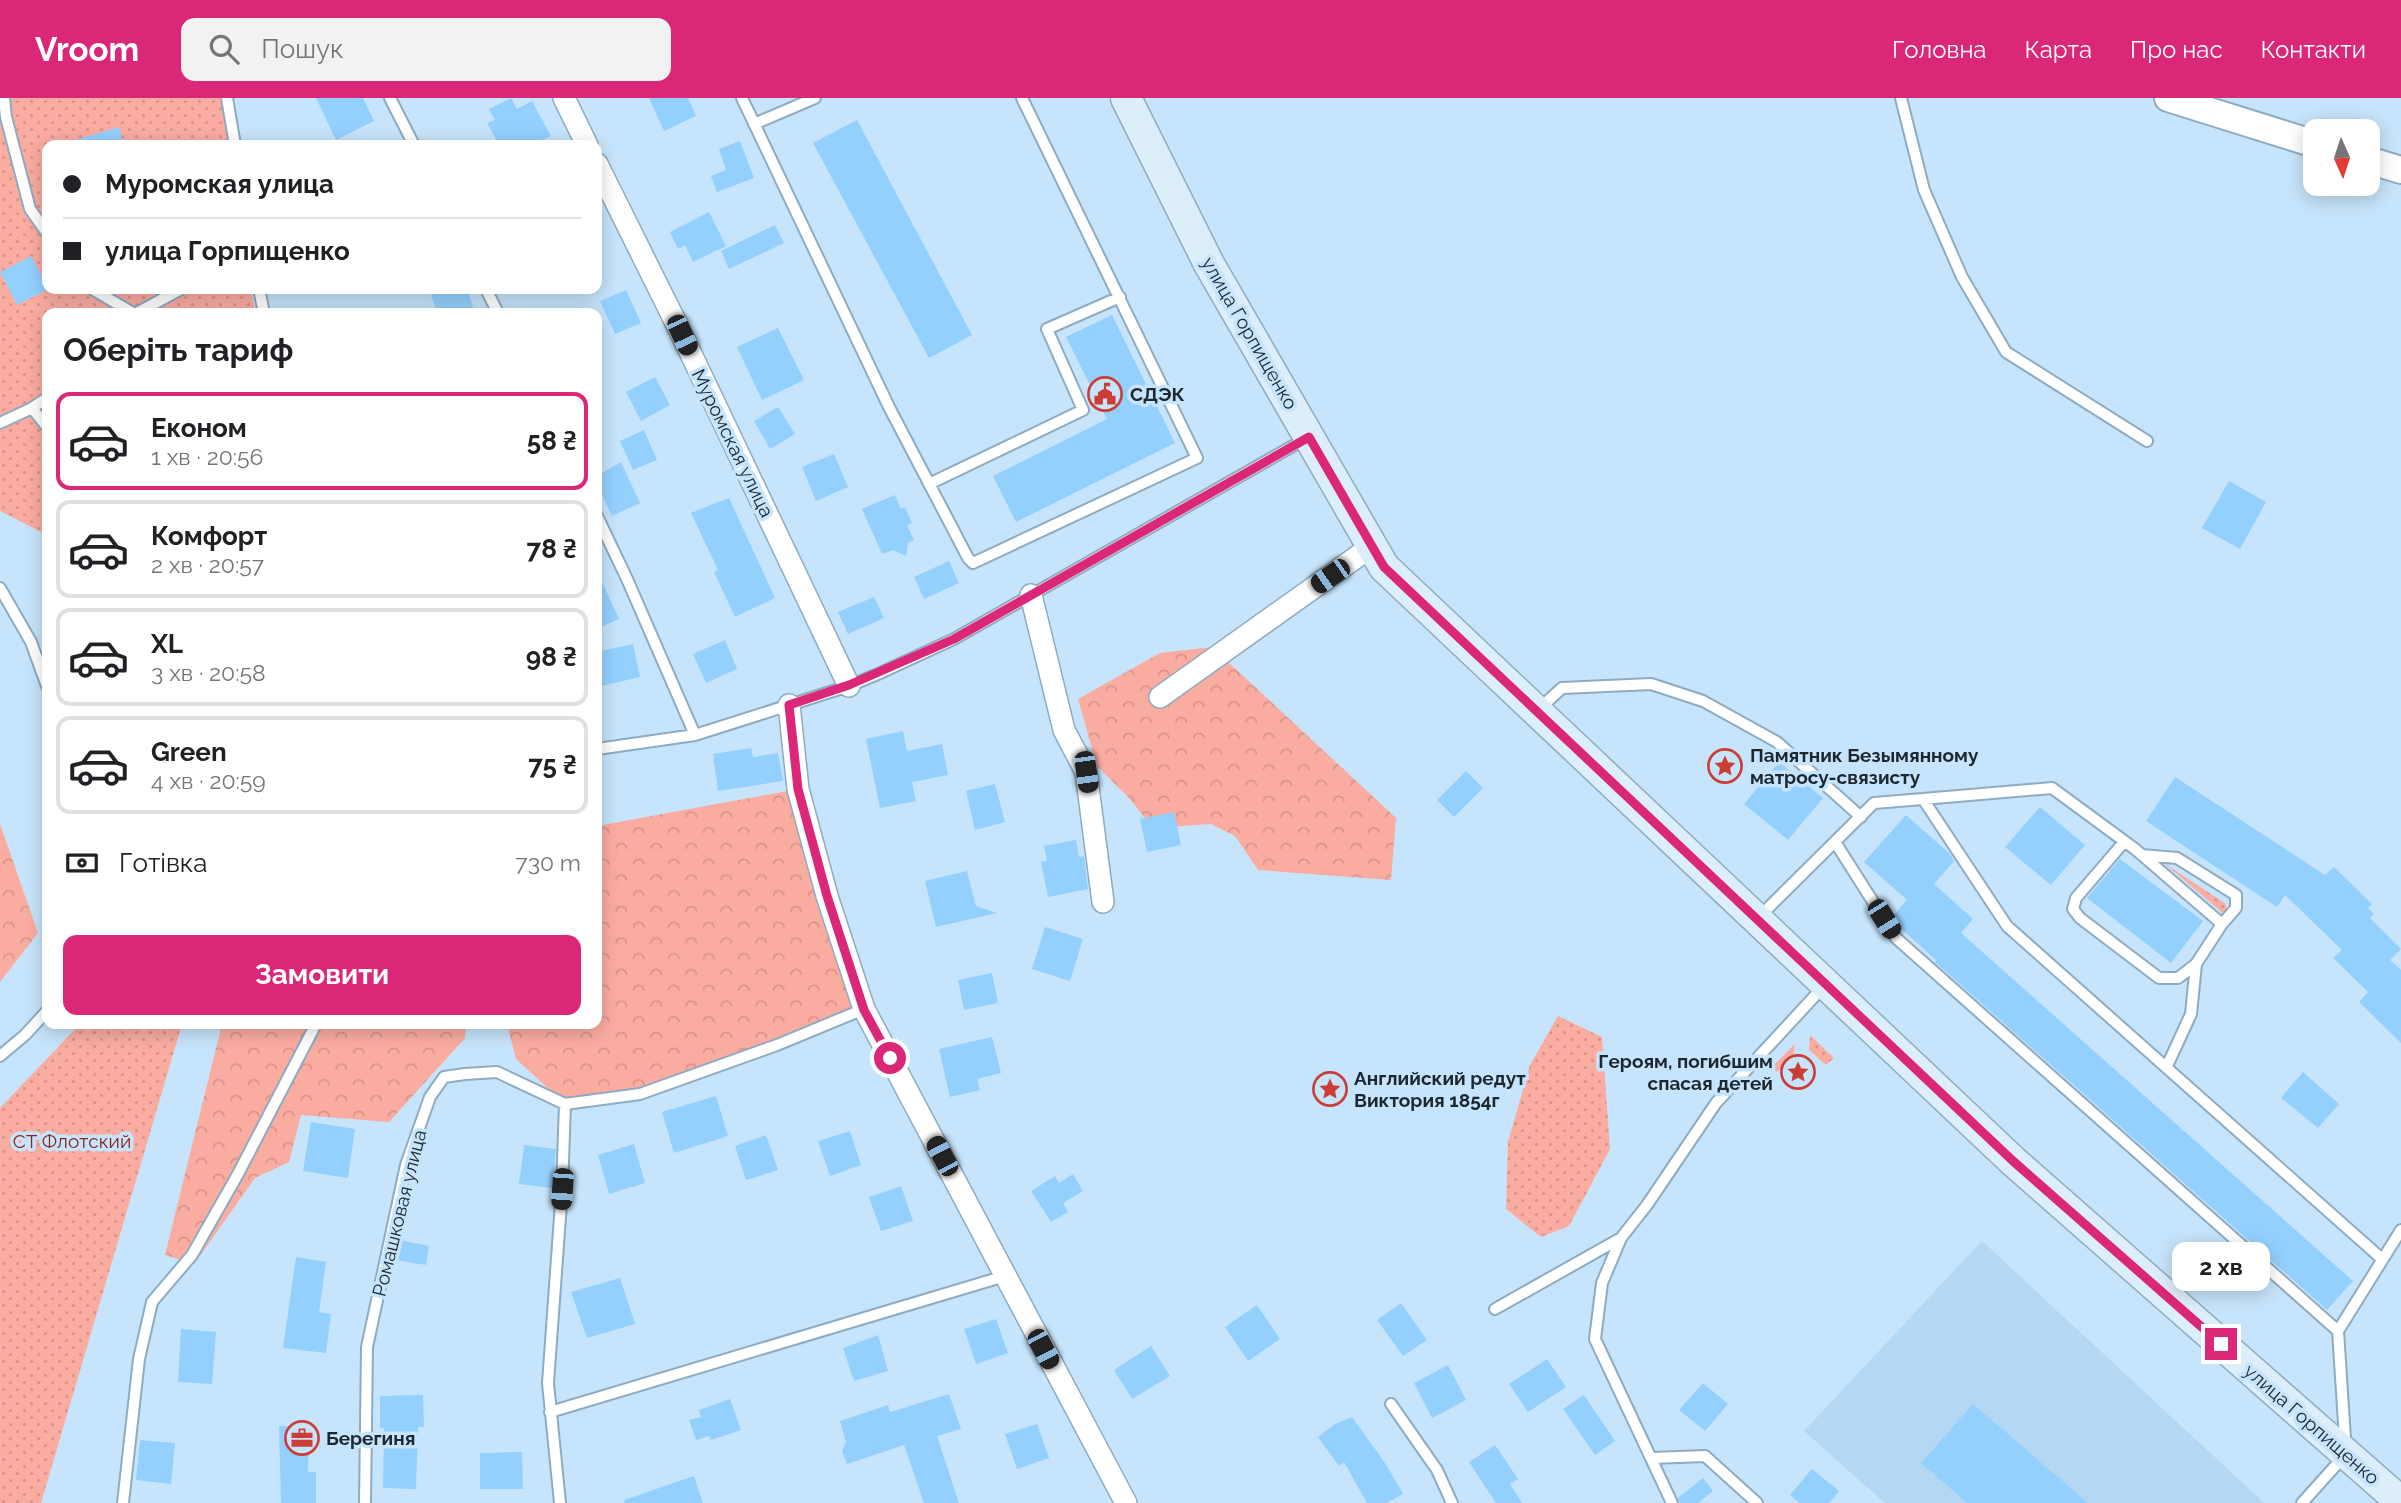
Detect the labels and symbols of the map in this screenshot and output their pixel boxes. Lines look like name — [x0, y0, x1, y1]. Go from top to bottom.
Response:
north arrow — [2303, 119, 2380, 196]
street label: улица Горпищенко — [1197, 253, 1303, 413]
car — [664, 312, 701, 358]
street label: Муромская улица — [688, 365, 778, 521]
public building icon: СДЭК — [1086, 375, 1124, 413]
place label: СДЭК — [1130, 383, 1185, 405]
car — [1307, 555, 1354, 597]
place label: Памятник Безымянному матросу-связисту — [1750, 744, 1979, 788]
place icon: Памятник Безымянному матросу-связисту — [1706, 747, 1744, 785]
car — [1073, 750, 1100, 794]
car — [1864, 896, 1905, 942]
route start — [874, 1042, 906, 1074]
place label: Героям, погибшим спасая детей — [1598, 1050, 1773, 1094]
place icon: Героям, погибшим спасая детей — [1779, 1053, 1817, 1091]
place label: Английский редут Виктория 1854г — [1354, 1067, 1526, 1111]
place icon: Английский редут Виктория 1854г — [1311, 1070, 1349, 1108]
street label: Ромашковая улица — [368, 1127, 430, 1299]
park label: СТ Флотский — [13, 1130, 131, 1152]
car — [923, 1133, 962, 1179]
car — [551, 1167, 574, 1211]
callout: 2 хв — [2172, 1242, 2270, 1292]
car — [1024, 1326, 1063, 1372]
route end — [2205, 1328, 2237, 1360]
street label: улица Горпищенко — [2240, 1359, 2384, 1489]
office icon: Берегиня — [283, 1419, 321, 1457]
place label: Берегиня — [326, 1427, 415, 1449]

